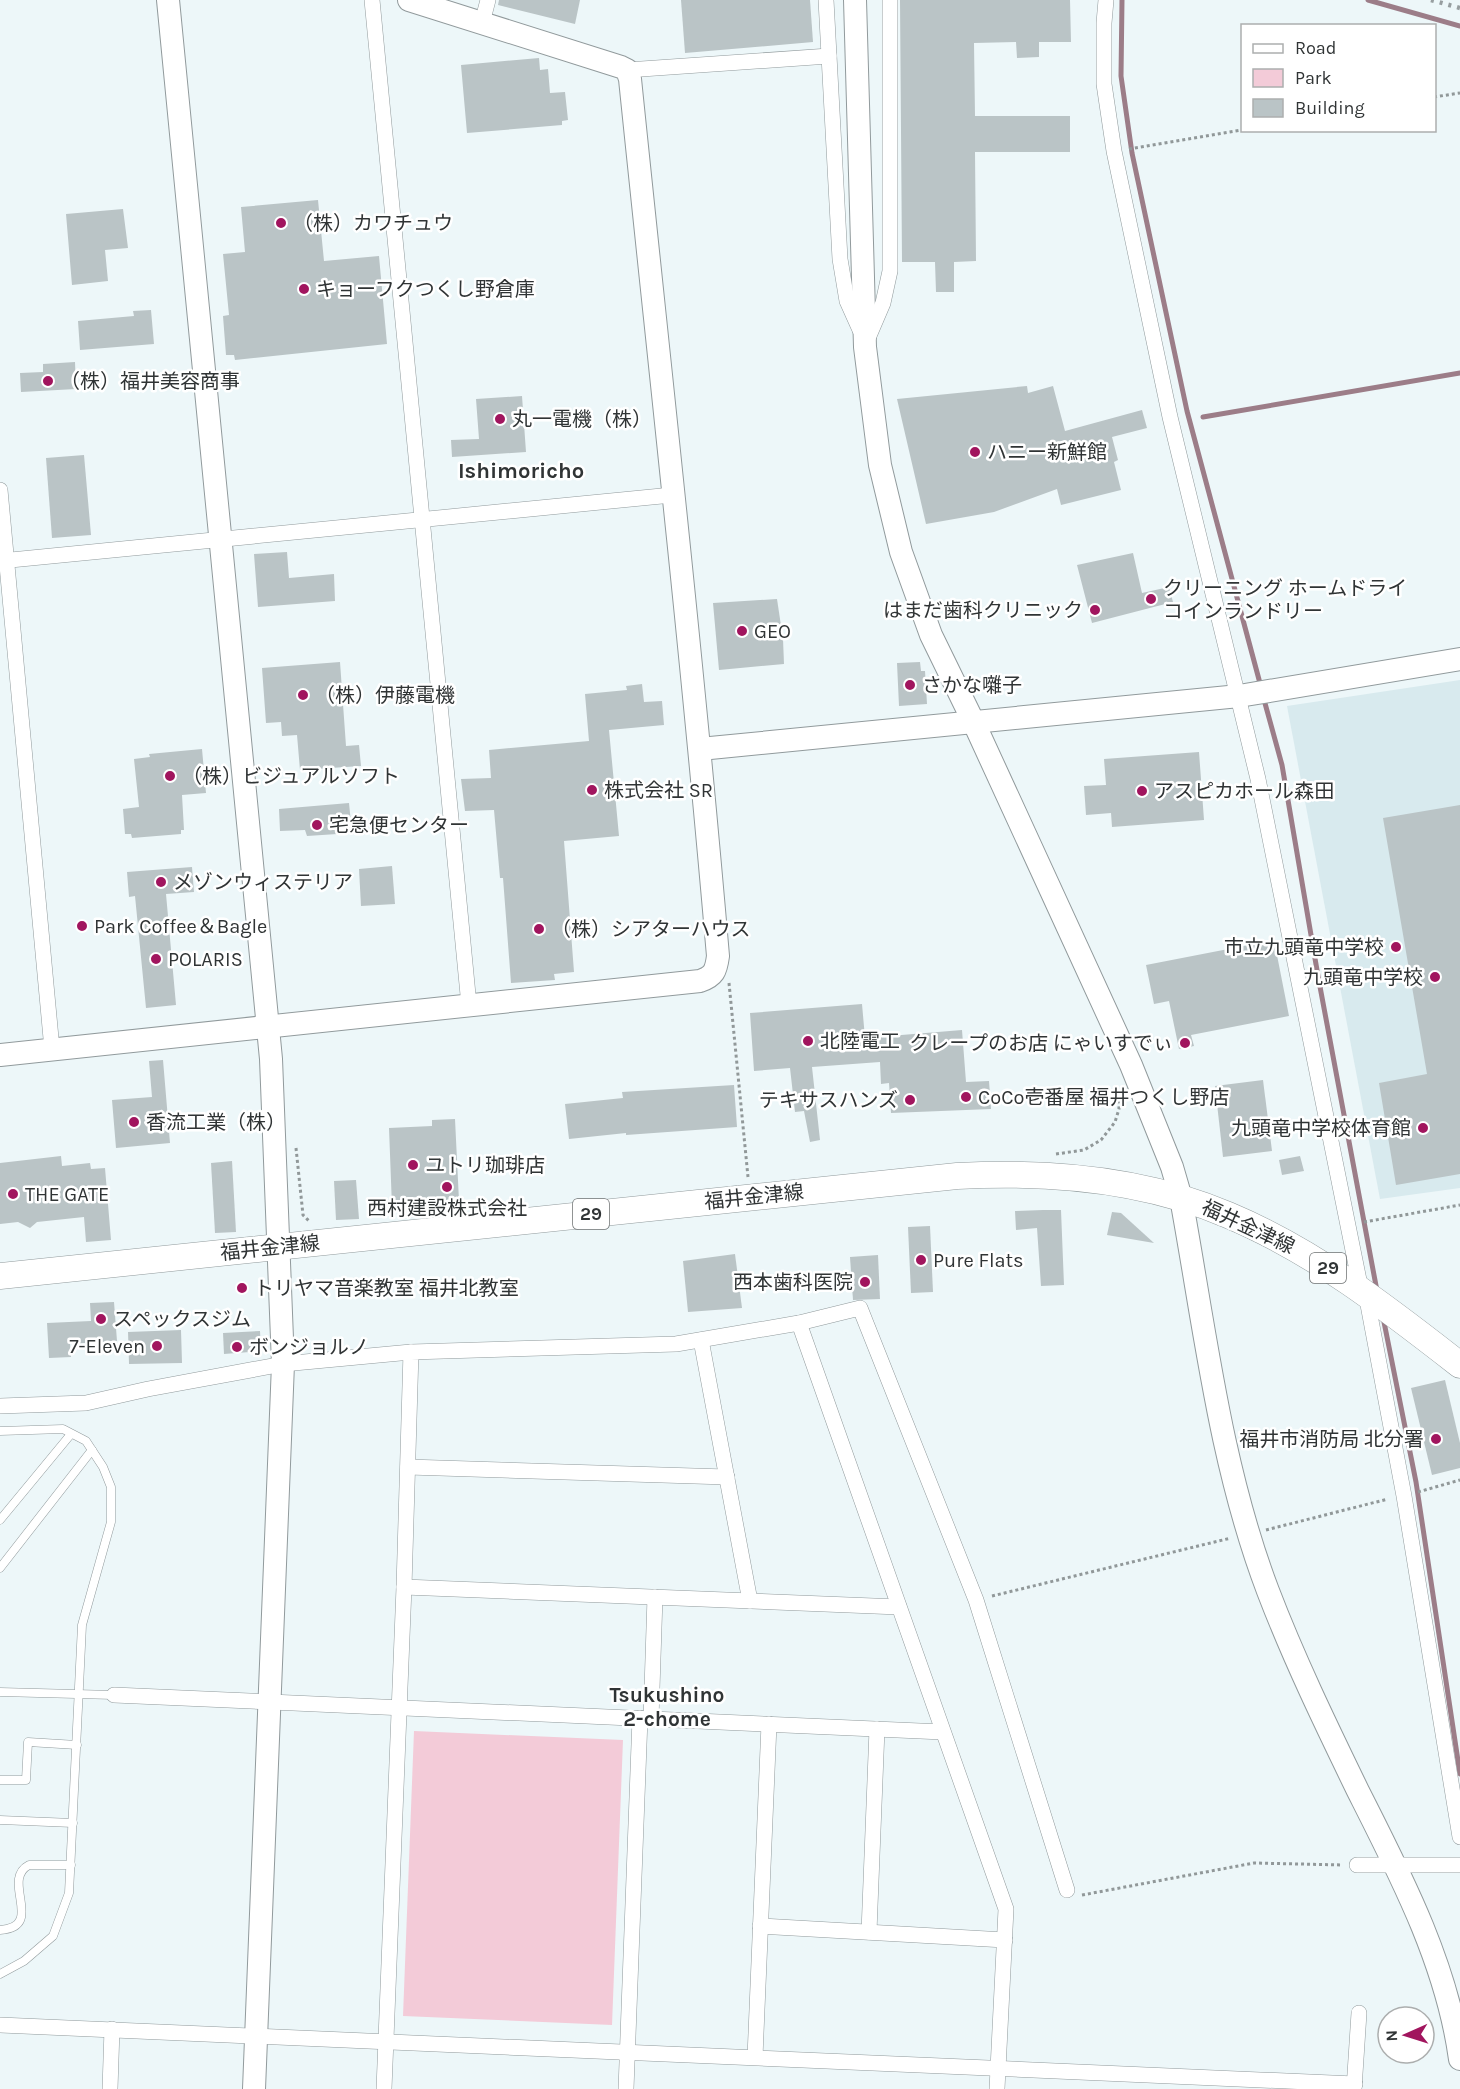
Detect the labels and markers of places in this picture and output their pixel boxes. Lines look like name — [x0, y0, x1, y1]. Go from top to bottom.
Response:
place label: （株）カワチュウ — [293, 212, 453, 235]
marker: （株）カワチュウ — [274, 216, 288, 230]
place label: キョーフクつくし野倉庫 — [316, 278, 535, 301]
marker: キョーフクつくし野倉庫 — [297, 282, 311, 296]
place label: （株）福井美容商事 — [60, 370, 240, 393]
marker: （株）福井美容商事 — [41, 374, 55, 388]
place label: 丸一電機（株） — [512, 408, 652, 431]
marker: 丸一電機（株） — [493, 412, 507, 426]
place label: ハニー新鮮館 — [987, 441, 1107, 464]
marker: ハニー新鮮館 — [968, 445, 982, 459]
place label: クリーニング ホームドライ コインランドリー — [1163, 577, 1407, 623]
marker: クリーニング ホームドライ コインランドリー — [1144, 592, 1158, 606]
place label: はまだ歯科クリニック — [883, 599, 1083, 622]
marker: はまだ歯科クリニック — [1088, 603, 1102, 617]
place label: GEO — [754, 620, 791, 643]
marker: GEO — [735, 624, 749, 638]
place label: さかな囃子 — [922, 674, 1022, 697]
marker: さかな囃子 — [903, 678, 917, 692]
place label: （株）伊藤電機 — [315, 684, 455, 707]
marker: （株）伊藤電機 — [296, 688, 310, 702]
place label: （株）ビジュアルソフト — [182, 765, 400, 788]
marker: （株）ビジュアルソフト — [163, 769, 177, 783]
place label: 株式会社 SR — [604, 779, 713, 802]
place label: アスピカホール森田 — [1154, 780, 1334, 803]
marker: 株式会社 SR — [585, 783, 599, 797]
marker: アスピカホール森田 — [1135, 784, 1149, 798]
place label: 宅急便センター — [329, 814, 469, 837]
marker: 宅急便センター — [310, 818, 324, 832]
place label: メゾンウィステリア — [173, 871, 353, 894]
marker: メゾンウィステリア — [154, 875, 168, 889]
place label: Park Coffee＆Bagle — [94, 915, 267, 938]
place label: （株）シアターハウス — [551, 918, 751, 941]
marker: Park Coffee＆Bagle — [75, 919, 89, 933]
marker: （株）シアターハウス — [532, 922, 546, 936]
place label: 市立九頭竜中学校 — [1224, 936, 1384, 959]
marker: 市立九頭竜中学校 — [1389, 940, 1403, 954]
place label: POLARIS — [168, 948, 243, 971]
marker: POLARIS — [149, 952, 163, 966]
place label: 九頭竜中学校 — [1303, 966, 1423, 989]
marker: 九頭竜中学校 — [1428, 970, 1442, 984]
place label: 北陸電工 — [820, 1030, 900, 1053]
place label: クレープのお店 にゃいすでぃ — [909, 1032, 1173, 1055]
marker: 北陸電工 — [801, 1034, 815, 1048]
marker: クレープのお店 にゃいすでぃ — [1178, 1036, 1192, 1050]
place label: CoCo壱番屋 福井つくし野店 — [978, 1086, 1229, 1109]
place label: テキサスハンズ — [759, 1089, 898, 1112]
marker: CoCo壱番屋 福井つくし野店 — [959, 1090, 973, 1104]
marker: テキサスハンズ — [903, 1093, 917, 1107]
place label: 香流工業（株） — [146, 1111, 286, 1134]
marker: 香流工業（株） — [127, 1115, 141, 1129]
place label: 九頭竜中学校体育館 — [1231, 1117, 1411, 1140]
marker: 九頭竜中学校体育館 — [1416, 1121, 1430, 1135]
place label: ユトリ珈琲店 — [425, 1154, 545, 1177]
marker: ユトリ珈琲店 — [406, 1158, 420, 1172]
marker: 西村建設株式会社 — [440, 1180, 454, 1194]
place label: THE GATE — [25, 1183, 109, 1206]
marker: THE GATE — [6, 1187, 20, 1201]
place label: 西村建設株式会社 — [367, 1197, 527, 1220]
place label: Pure Flats — [933, 1249, 1024, 1272]
marker: Pure Flats — [914, 1253, 928, 1267]
place label: 西本歯科医院 — [733, 1271, 853, 1294]
marker: 西本歯科医院 — [858, 1275, 872, 1289]
place label: トリヤマ音楽教室 福井北教室 — [254, 1277, 519, 1300]
marker: トリヤマ音楽教室 福井北教室 — [235, 1281, 249, 1295]
place label: スペックスジム — [113, 1308, 251, 1331]
marker: スペックスジム — [94, 1312, 108, 1326]
place label: 7-Eleven — [69, 1335, 145, 1358]
place label: ボンジョルノ — [249, 1336, 369, 1359]
marker: 7-Eleven — [150, 1339, 164, 1353]
marker: ボンジョルノ — [230, 1340, 244, 1354]
place label: 福井市消防局 北分署 — [1239, 1428, 1424, 1451]
marker: 福井市消防局 北分署 — [1429, 1432, 1443, 1446]

